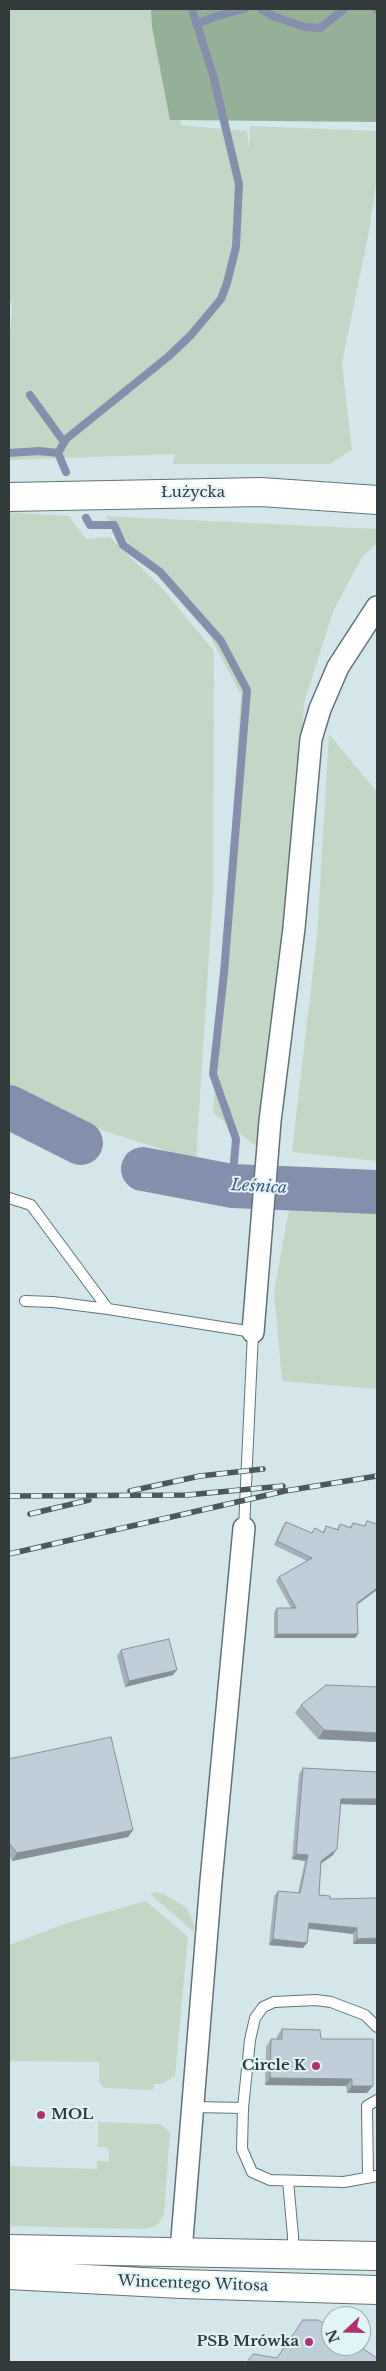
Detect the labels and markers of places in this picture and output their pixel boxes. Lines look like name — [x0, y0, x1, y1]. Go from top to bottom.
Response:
place label: Circle K — [242, 2057, 306, 2075]
marker: Circle K — [310, 2060, 322, 2072]
place label: MOL — [51, 2106, 93, 2124]
marker: MOL — [35, 2109, 47, 2121]
place label: PSB Mrówka — [196, 2333, 299, 2351]
marker: PSB Mrówka — [303, 2336, 315, 2348]

